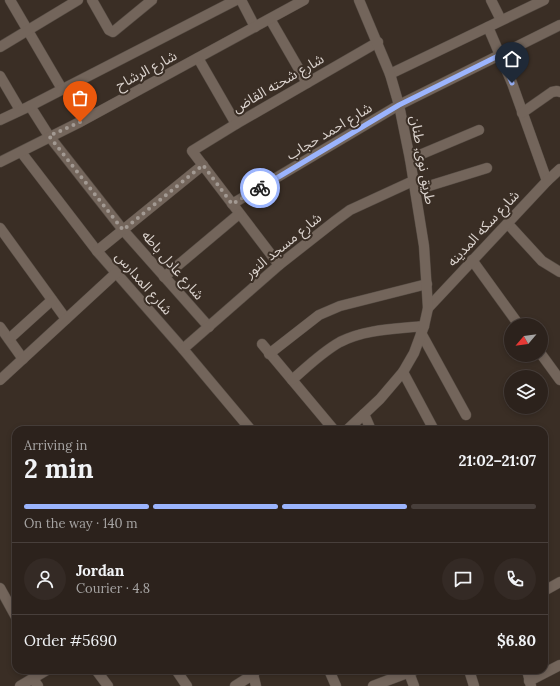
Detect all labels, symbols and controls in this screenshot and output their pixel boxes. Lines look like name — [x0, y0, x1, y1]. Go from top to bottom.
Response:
pin — [495, 42, 529, 83]
street label: شارع الرشاح — [112, 46, 181, 95]
icon: home — [501, 48, 523, 70]
street label: شارع شحته القاض — [229, 49, 328, 118]
pin — [63, 81, 97, 122]
icon: bag — [69, 87, 91, 109]
street label: شارع احمد حجاب — [283, 98, 376, 165]
street label: طريق نوى, طنان — [405, 114, 440, 206]
courier — [240, 168, 280, 208]
icon: bike — [249, 177, 271, 199]
street label: شارع سكه المدينه — [443, 186, 524, 271]
street label: شارع مسجد النور — [240, 208, 326, 284]
street label: شارع عادل باطه — [136, 227, 208, 305]
street label: شارع المدارس — [110, 247, 177, 320]
north arrow — [504, 318, 548, 362]
map controls — [504, 318, 548, 414]
button: layers — [504, 370, 548, 414]
text: Arriving in — [24, 437, 87, 454]
text: 21:02–21:07 — [458, 451, 536, 470]
text: 2 min — [24, 452, 94, 485]
text: On the way · 140 m — [24, 515, 138, 532]
button: person — [24, 558, 66, 600]
button: chat — [442, 558, 484, 600]
button: phone — [494, 558, 536, 600]
text: Jordan — [76, 561, 124, 580]
text: Courier · 4.8 — [76, 580, 150, 597]
text: Order #5690 — [24, 631, 117, 650]
text: $6.80 — [497, 631, 536, 650]

